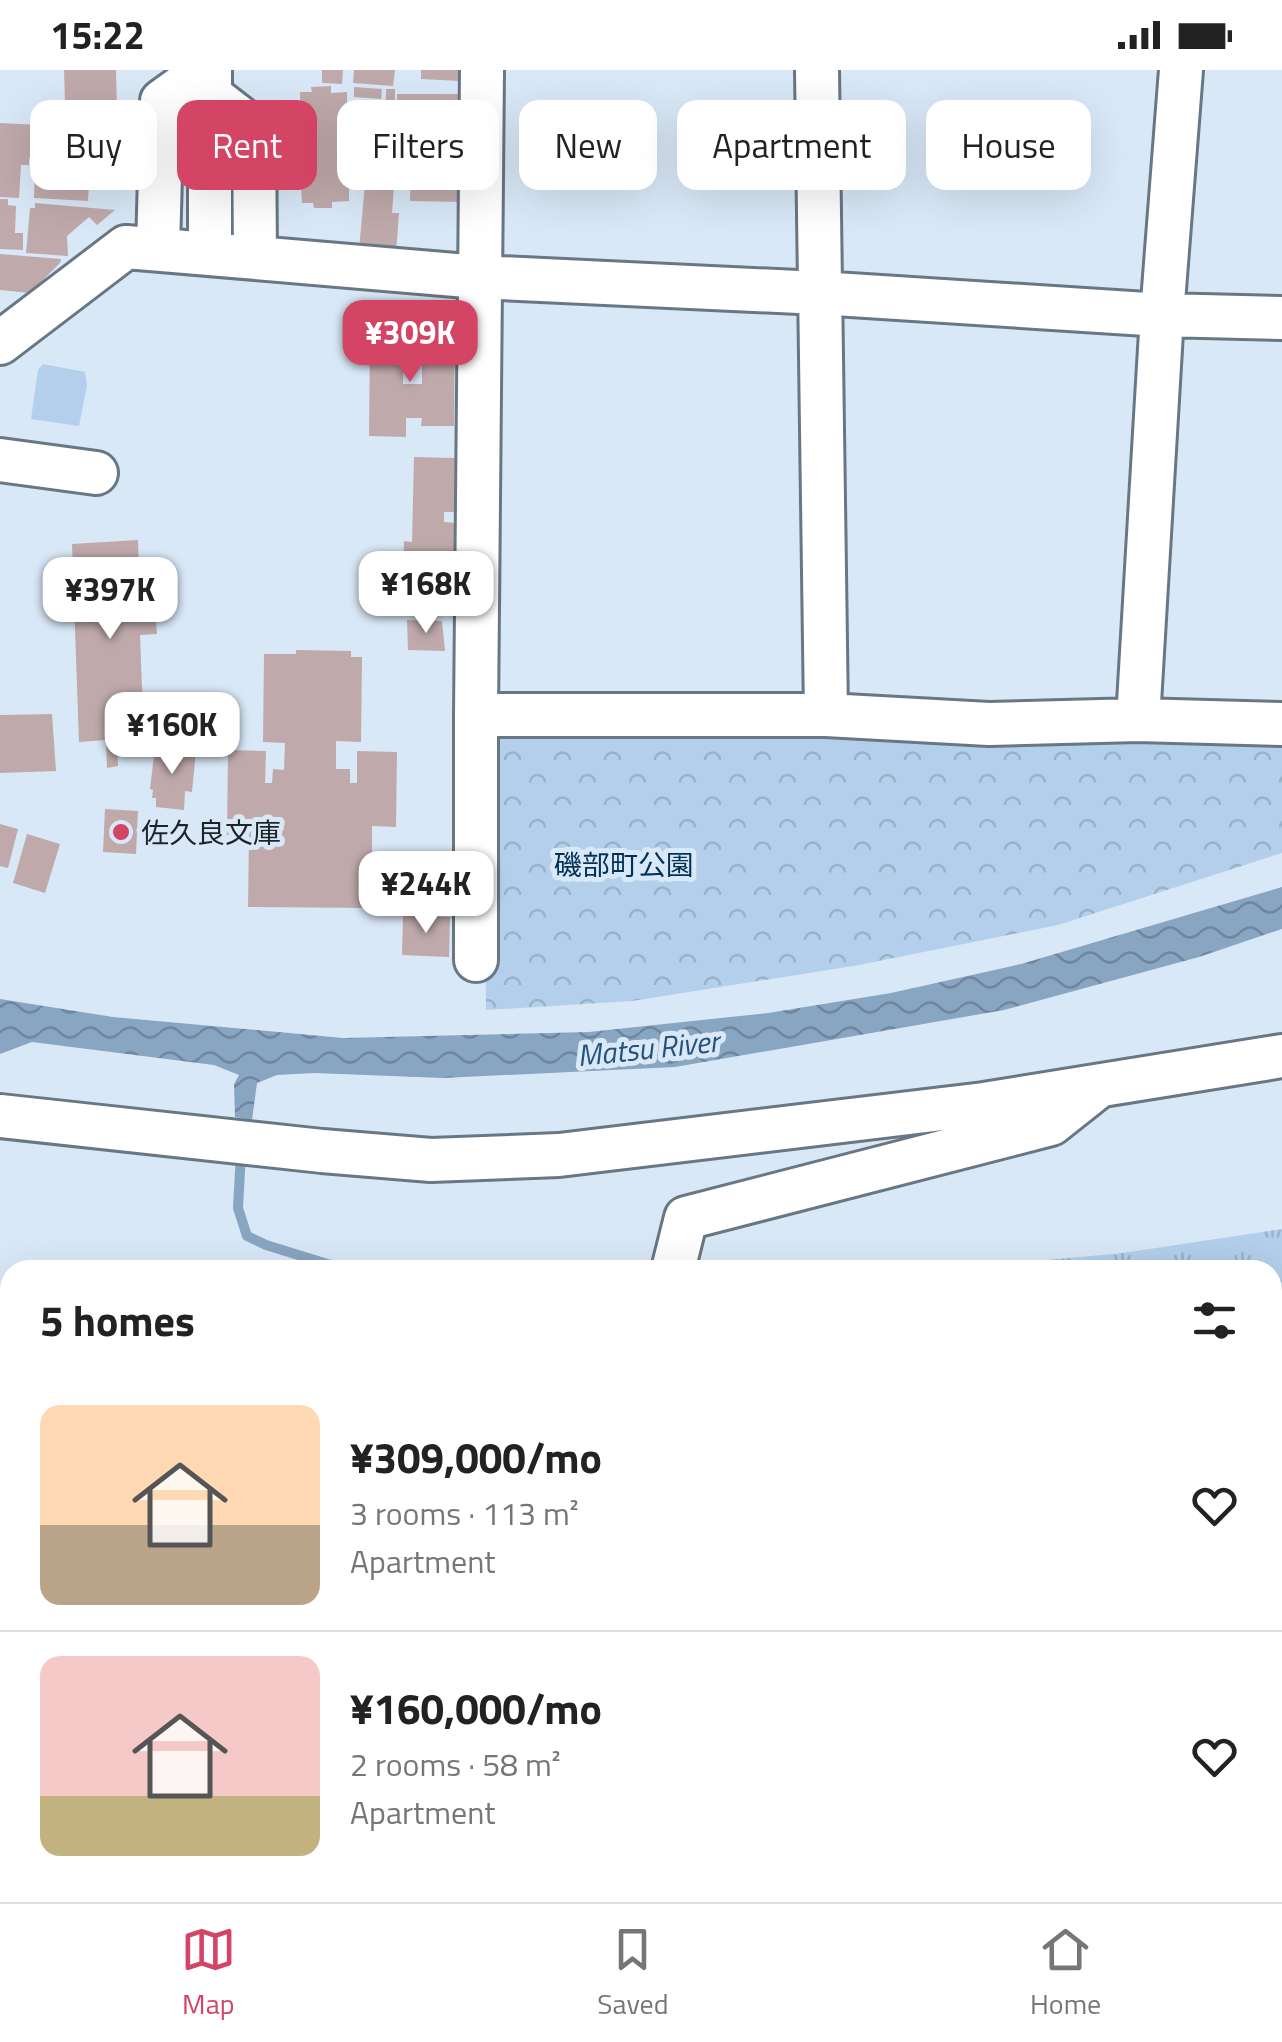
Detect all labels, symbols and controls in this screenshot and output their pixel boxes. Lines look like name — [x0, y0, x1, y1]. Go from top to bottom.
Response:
text: 15:22 — [50, 6, 145, 64]
chip: Buy — [30, 100, 157, 190]
chip: Rent — [177, 100, 317, 190]
chip: Filters — [337, 100, 499, 190]
chip: New — [519, 100, 657, 190]
chip: Apartment — [677, 100, 906, 190]
chip: House — [926, 100, 1091, 190]
pin: ¥309K — [340, 300, 480, 385]
text: ¥309K — [365, 308, 455, 356]
pin: ¥168K — [356, 551, 496, 636]
pin: ¥397K — [40, 557, 180, 642]
text: ¥168K — [381, 559, 471, 607]
text: ¥397K — [65, 565, 155, 613]
pin: ¥160K — [102, 692, 242, 777]
text: ¥160K — [127, 700, 217, 748]
place label: 佐久良文庫 — [141, 811, 281, 854]
marker: 佐久良文庫 — [110, 821, 132, 843]
park label: 磯部町公園 — [554, 843, 694, 886]
pin: ¥244K — [356, 851, 496, 936]
text: ¥244K — [381, 859, 471, 907]
water label: Matsu River — [575, 1017, 724, 1078]
text: 5 homes — [40, 1288, 195, 1352]
icon: filters — [1187, 1293, 1242, 1348]
text: ¥309,000/mo — [350, 1425, 602, 1489]
icon: home — [120, 1445, 240, 1565]
icon: heart — [1187, 1478, 1242, 1533]
text: 3 rooms · 113 m² — [350, 1489, 579, 1537]
text: Apartment — [350, 1537, 496, 1585]
text: ¥160,000/mo — [350, 1676, 602, 1740]
icon: home — [120, 1696, 240, 1816]
icon: heart — [1187, 1729, 1242, 1784]
text: 2 rooms · 58 m² — [350, 1740, 561, 1788]
text: Apartment — [350, 1788, 496, 1836]
tab: Map — [181, 1922, 236, 2025]
tab: Saved — [597, 1922, 669, 2025]
tab: Home — [1030, 1922, 1101, 2025]

